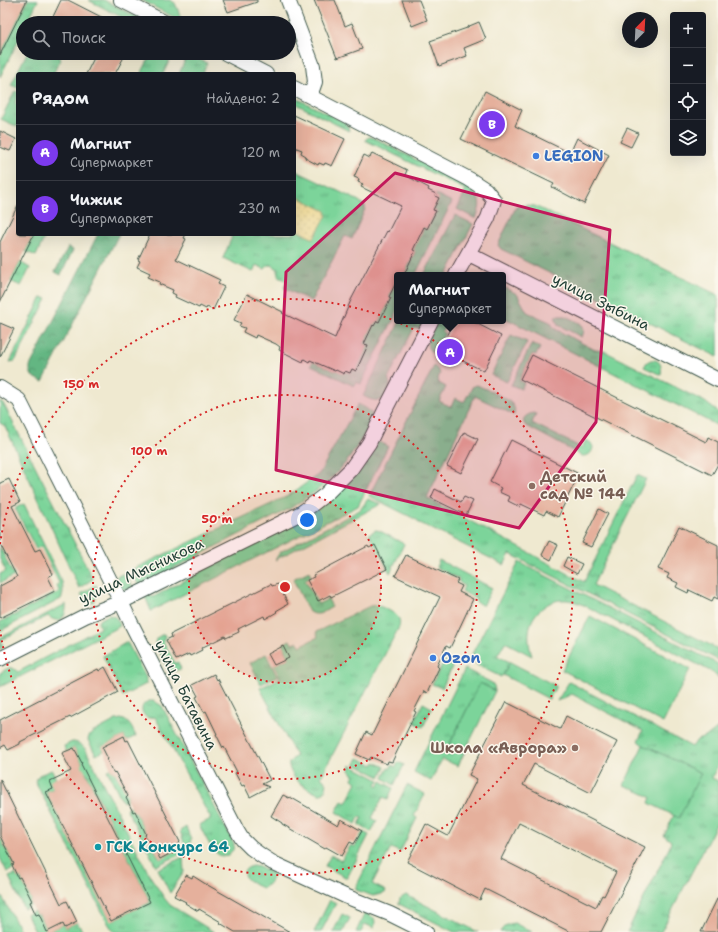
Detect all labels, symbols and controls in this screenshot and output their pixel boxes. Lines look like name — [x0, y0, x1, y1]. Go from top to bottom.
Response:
north arrow — [622, 12, 658, 48]
map controls — [670, 12, 706, 156]
button: + — [670, 12, 706, 48]
search box — [16, 16, 296, 60]
icon: search — [30, 27, 52, 49]
text: Поиск — [62, 28, 106, 48]
button: − — [670, 48, 706, 84]
button: locate — [670, 84, 706, 120]
text: Рядом — [32, 87, 89, 109]
text: Найдено: 2 — [206, 90, 280, 107]
pin: B — [479, 109, 505, 139]
button: layers — [670, 120, 706, 156]
text: Магнит — [70, 134, 131, 154]
text: A — [40, 144, 50, 161]
text: 120 m — [242, 144, 280, 161]
place label: LEGION — [544, 146, 604, 166]
marker: LEGION — [531, 151, 541, 161]
text: Супермаркет — [70, 154, 153, 171]
text: Чижик — [70, 190, 122, 210]
text: B — [41, 200, 49, 217]
text: 230 m — [238, 200, 280, 217]
text: Супермаркет — [70, 210, 153, 227]
street label: улица Зыбина — [549, 269, 654, 336]
popup — [394, 272, 506, 324]
text: Магнит — [409, 280, 470, 300]
text: Супермаркет — [409, 300, 491, 317]
pin: A — [437, 337, 463, 367]
text: 150 m — [63, 376, 99, 392]
text: 100 m — [131, 443, 168, 459]
place label: Детский сад № 144 — [540, 467, 626, 504]
marker: Детский сад № 144 — [527, 481, 537, 491]
your location — [297, 510, 317, 530]
text: 50 m — [202, 511, 233, 527]
street label: улица Мысникова — [75, 533, 207, 609]
centre of rings — [278, 580, 292, 594]
street label: улица Батавина — [150, 637, 223, 754]
place label: Ozon — [441, 648, 481, 668]
marker: Ozon — [428, 653, 438, 663]
place label: Школа «Аврора» — [430, 738, 567, 758]
marker: Школа «Аврора» — [570, 743, 580, 753]
place label: ГСК Конкурс 64 — [106, 837, 229, 857]
marker: ГСК Конкурс 64 — [93, 842, 103, 852]

